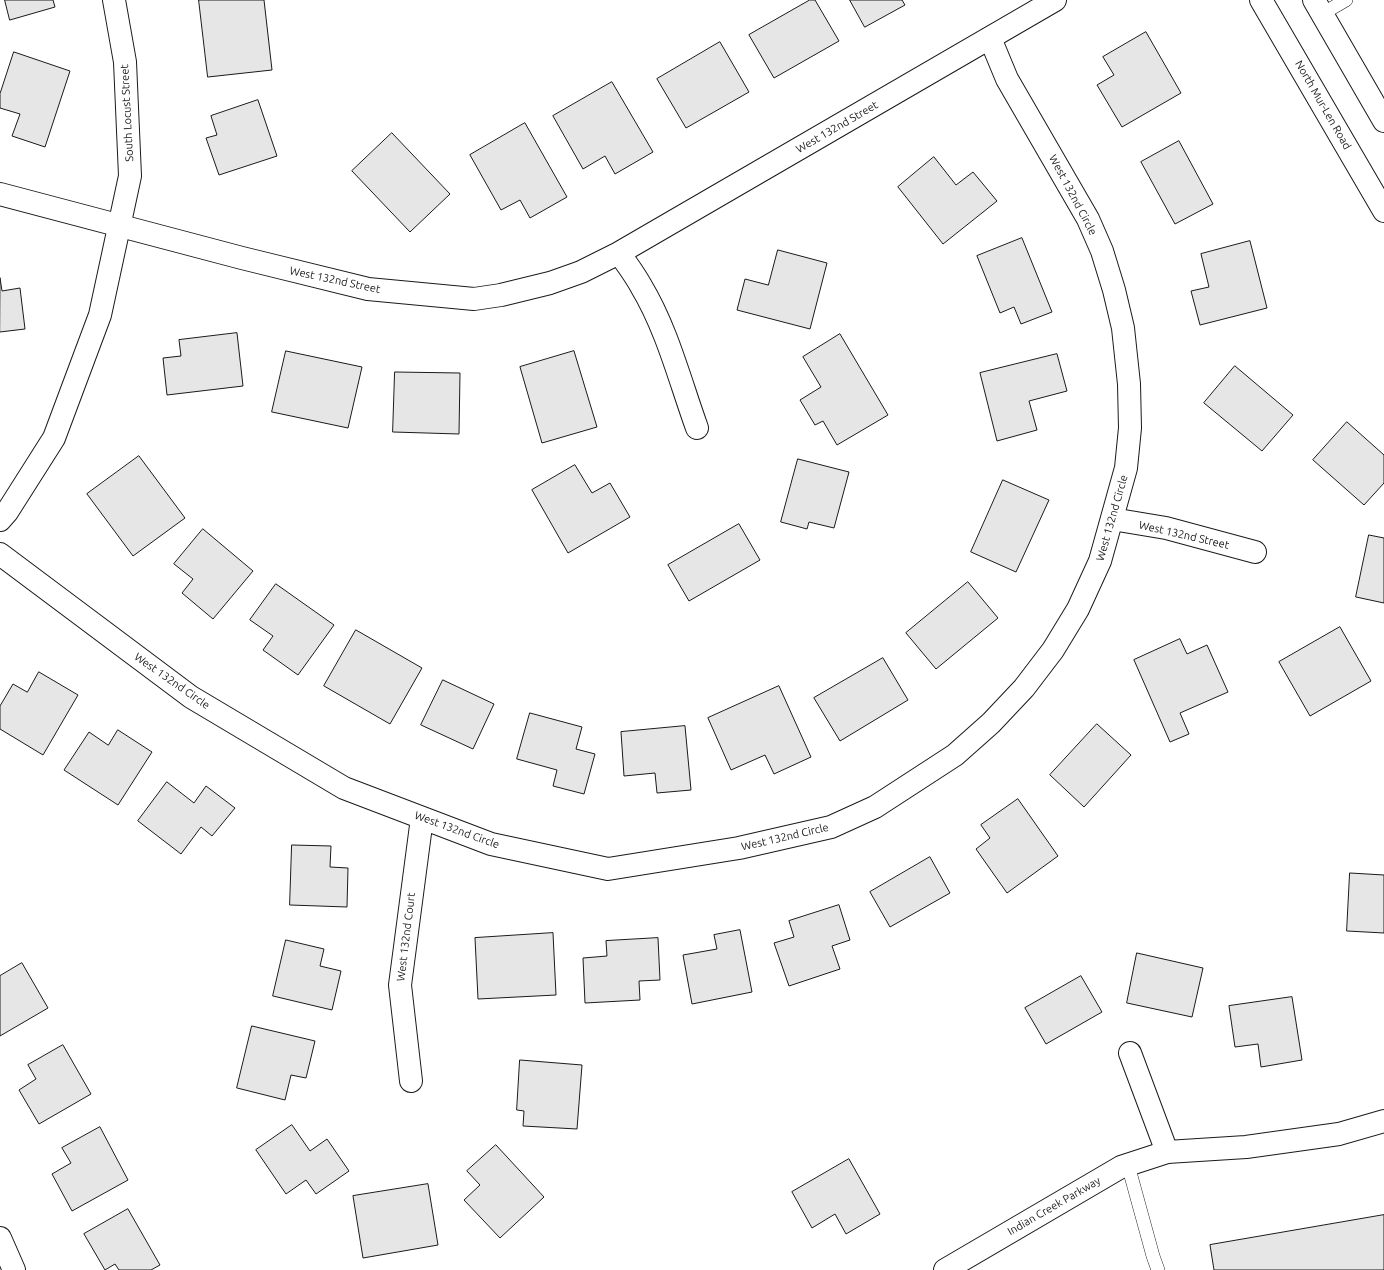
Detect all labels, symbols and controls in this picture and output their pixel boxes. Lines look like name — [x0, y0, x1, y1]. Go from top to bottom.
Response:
street label: North Mur-Len Road — [1292, 58, 1354, 152]
street label: South Locust Street — [118, 64, 136, 162]
street label: West 132nd Street — [794, 98, 880, 156]
street label: West 132nd Circle — [1046, 153, 1100, 237]
street label: West 132nd Street — [289, 264, 381, 296]
street label: West 132nd Circle — [1093, 473, 1131, 563]
street label: West 132nd Street — [1138, 518, 1230, 552]
street label: West 132nd Circle — [132, 650, 212, 712]
street label: West 132nd Circle — [413, 809, 501, 851]
street label: West 132nd Circle — [740, 821, 830, 853]
street label: West 132nd Court — [394, 892, 418, 982]
street label: Indian Creek Parkway — [1005, 1174, 1103, 1238]

